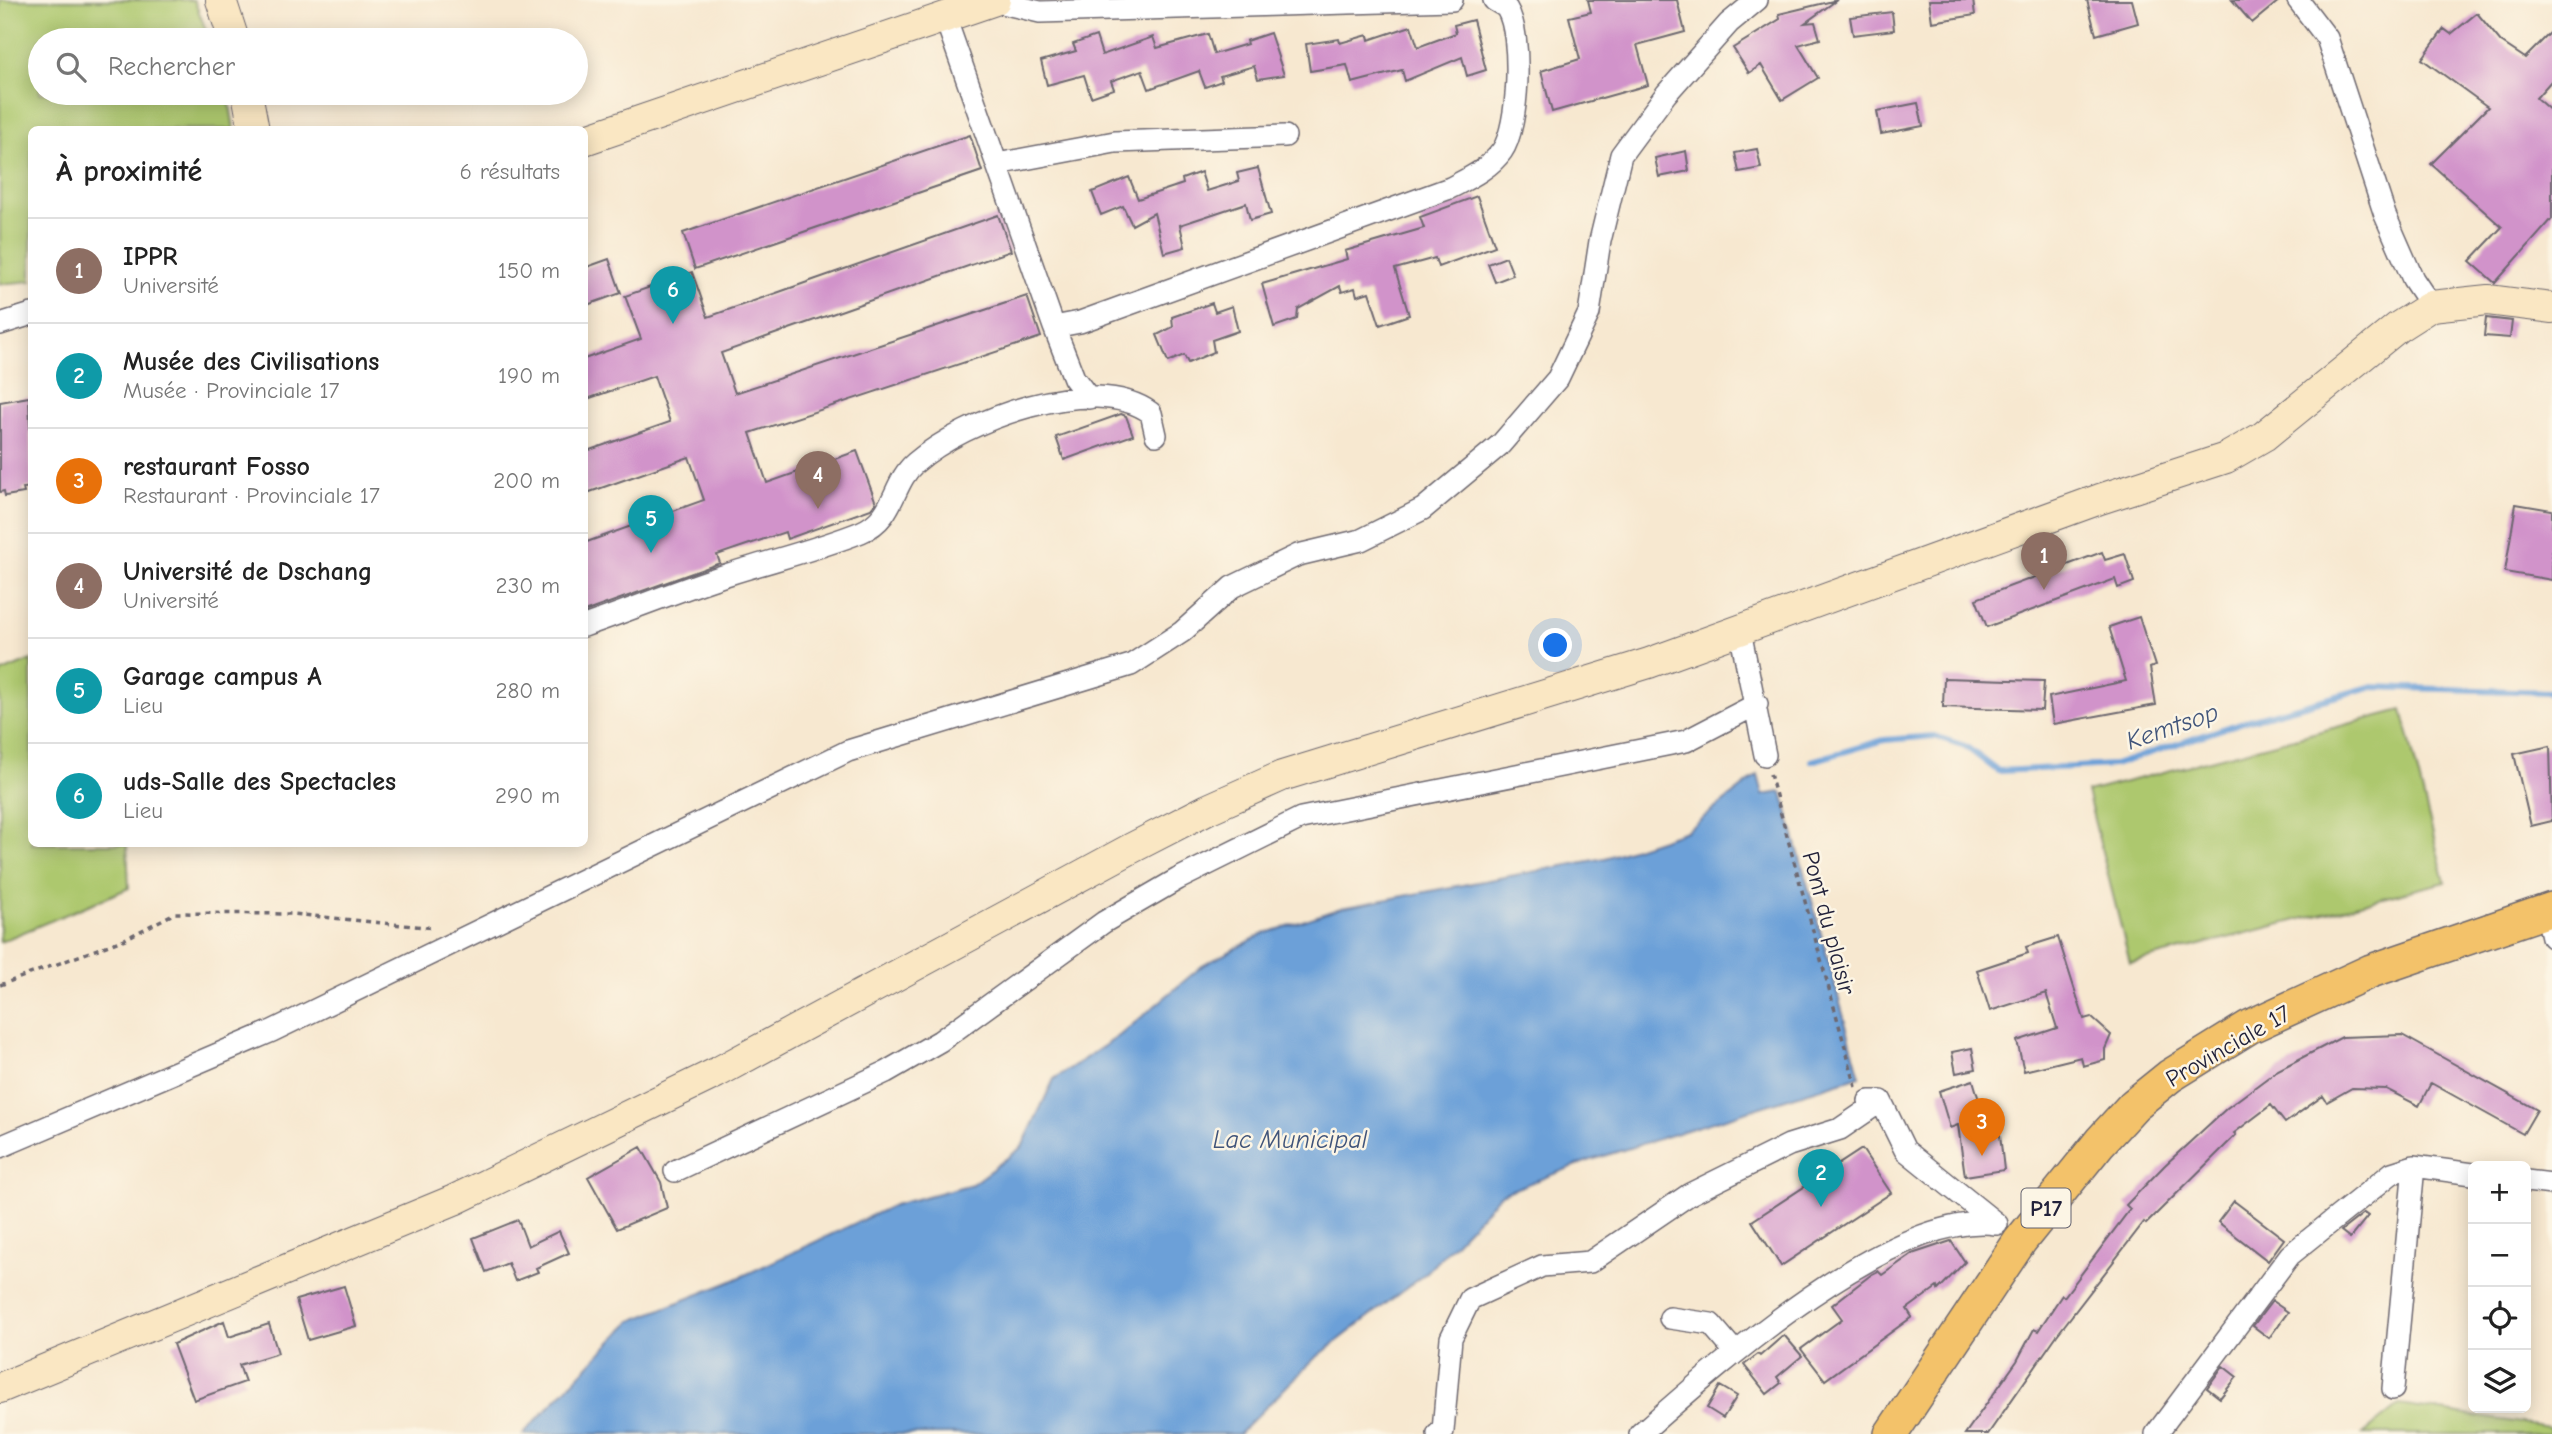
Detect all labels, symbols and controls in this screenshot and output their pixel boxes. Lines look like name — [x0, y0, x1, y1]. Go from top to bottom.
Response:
search box — [28, 28, 588, 105]
icon: search — [52, 48, 90, 86]
text: Rechercher — [108, 52, 235, 82]
text: À proximité — [56, 154, 202, 189]
text: 6 résultats — [460, 158, 560, 185]
text: IPPR — [123, 242, 177, 272]
text: 1 — [74, 257, 84, 284]
text: 150 m — [498, 257, 560, 284]
pin: 6 — [650, 266, 696, 324]
text: Université — [123, 272, 219, 299]
text: Musée des Civilisations — [123, 347, 379, 377]
text: 2 — [73, 362, 85, 389]
text: 190 m — [498, 362, 560, 389]
text: Musée · Provinciale 17 — [123, 377, 339, 404]
pin: 4 — [795, 451, 841, 509]
text: restaurant Fosso — [123, 452, 310, 482]
text: 3 — [73, 467, 85, 494]
text: 200 m — [493, 467, 560, 494]
text: Restaurant · Provinciale 17 — [123, 482, 380, 509]
pin: 5 — [628, 495, 674, 553]
pin: 1 — [2021, 532, 2067, 590]
text: Université de Dschang — [123, 557, 372, 587]
text: 4 — [74, 572, 84, 599]
text: 230 m — [496, 572, 560, 599]
text: Université — [123, 587, 219, 614]
your location — [1538, 628, 1572, 662]
text: Garage campus A — [123, 662, 322, 692]
text: 5 — [73, 677, 85, 704]
text: 280 m — [495, 677, 560, 704]
text: Lieu — [123, 692, 163, 719]
water label: Kemtsop — [2122, 697, 2222, 757]
text: uds-Salle des Spectacles — [123, 767, 396, 797]
text: 6 — [73, 782, 85, 809]
text: 290 m — [495, 782, 560, 809]
text: Lieu — [123, 797, 163, 824]
street label: Pont du plaisir — [1796, 848, 1862, 998]
street label: Provinciale 17 — [2161, 999, 2295, 1093]
pin: 3 — [1959, 1098, 2005, 1156]
water label: Lac Municipal — [1213, 1125, 1368, 1155]
pin: 2 — [1798, 1149, 1844, 1207]
map controls — [2468, 1161, 2531, 1413]
button: + — [2468, 1161, 2531, 1224]
road number: P17 — [2022, 1189, 2070, 1228]
button: − — [2468, 1224, 2531, 1287]
button: locate — [2468, 1287, 2531, 1350]
button: layers — [2468, 1350, 2531, 1413]

